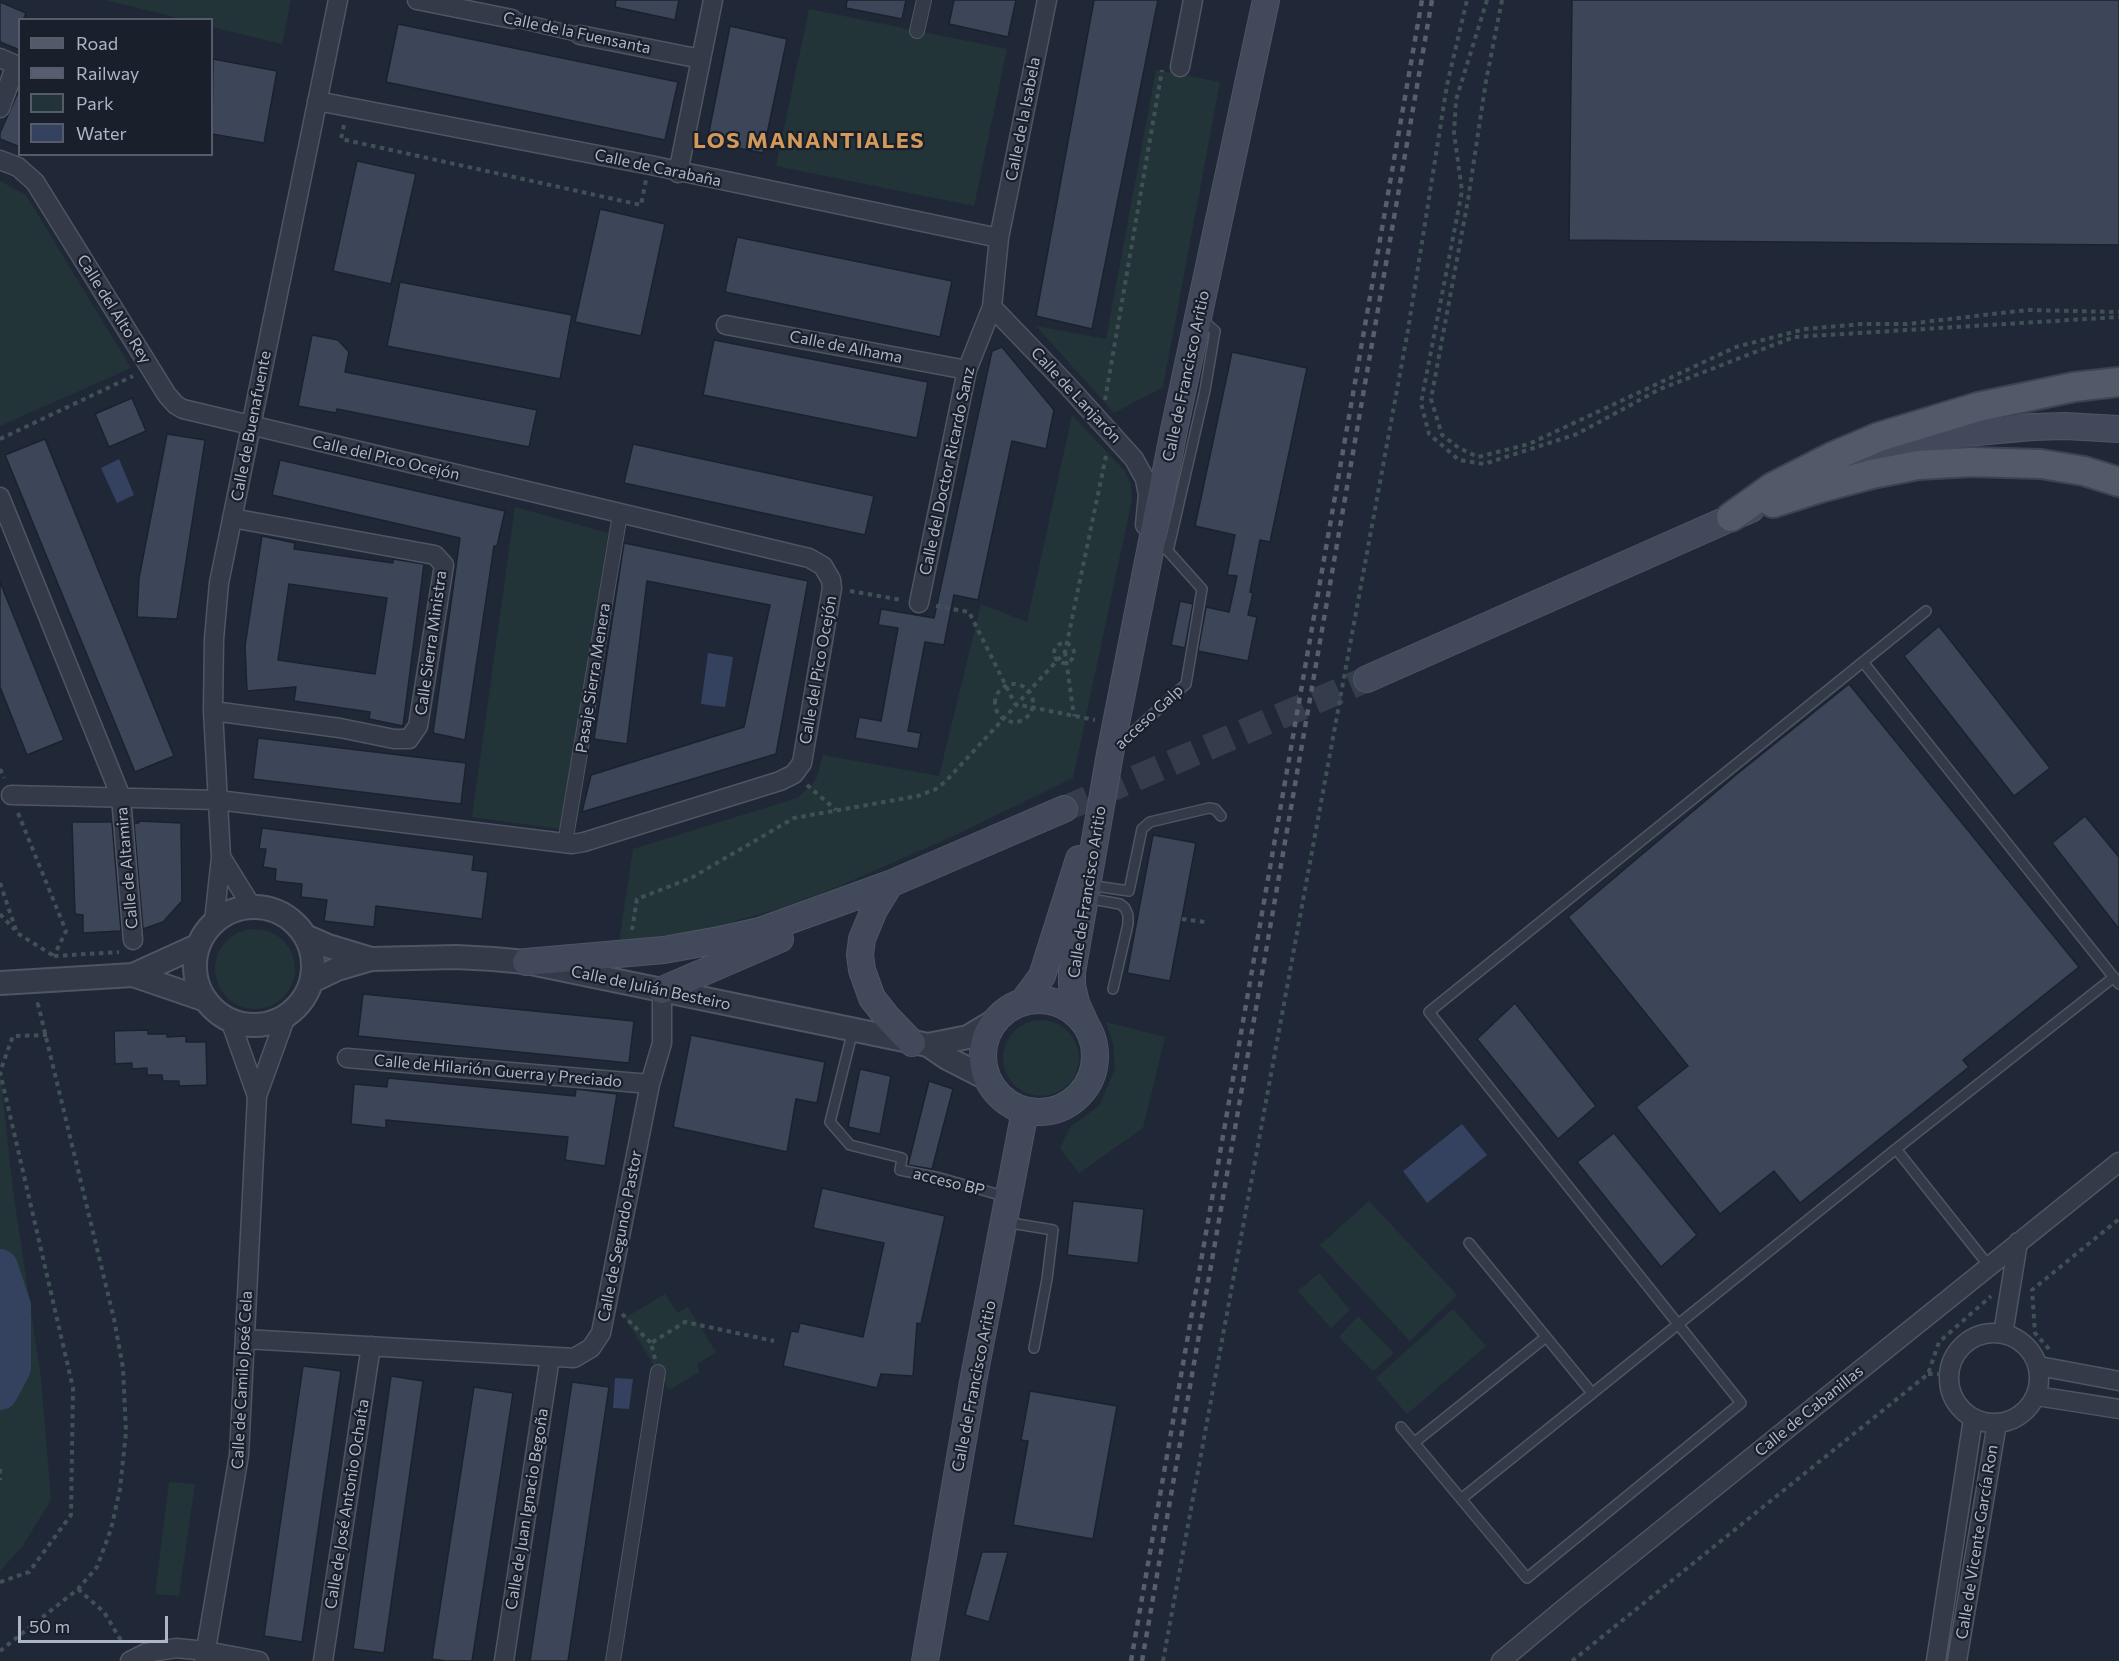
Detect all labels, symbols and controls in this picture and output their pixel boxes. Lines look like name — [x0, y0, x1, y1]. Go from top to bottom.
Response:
street label: Calle de la Fuensanta — [501, 8, 653, 58]
legend — [18, 18, 213, 156]
text: Road — [76, 32, 118, 54]
street label: Calle de la Isabela — [1002, 55, 1044, 183]
text: Railway — [76, 62, 139, 84]
text: Park — [76, 92, 114, 114]
text: Water — [76, 122, 127, 144]
district label: LOS MANANTIALES — [693, 128, 925, 154]
street label: Calle de Carabaña — [593, 145, 723, 191]
street label: Calle del Alto Rey — [73, 251, 155, 367]
street label: Calle de Francisco Aritio — [1159, 289, 1213, 463]
street label: Calle de Alhama — [788, 327, 904, 367]
street label: Calle de Lanjarón — [1027, 343, 1125, 447]
street label: Calle de Buenafuente — [227, 349, 275, 503]
street label: Calle del Doctor Ricardo Sanz — [916, 365, 978, 577]
street label: Calle del Pico Ocejón — [310, 432, 462, 484]
street label: Calle Sierra Ministra — [411, 569, 451, 717]
street label: Calle del Pico Ocejón — [795, 594, 841, 746]
street label: Pasaje Sierra Menera — [572, 602, 614, 754]
street label: acceso Galp — [1111, 681, 1187, 753]
street label: Calle de Francisco Aritio — [1064, 805, 1110, 979]
street label: Calle de Altamira — [112, 806, 142, 930]
street label: Calle de Julián Besteiro — [569, 962, 733, 1014]
street label: Calle de Hilarión Guerra y Preciado — [373, 1051, 623, 1091]
street label: Calle de Segundo Pastor — [594, 1149, 646, 1323]
street label: acceso BP — [911, 1164, 987, 1200]
street label: Calle de Camilo José Cela — [228, 1290, 256, 1470]
street label: Calle de Francisco Aritio — [948, 1299, 1000, 1473]
street label: Calle de Cabanillas — [1751, 1361, 1867, 1461]
street label: Calle de José Antonio Ochaíta — [321, 1398, 373, 1610]
street label: Calle de Juan Ignacio Begoña — [502, 1407, 552, 1611]
street label: Calle de Vicente García Ron — [1952, 1443, 2002, 1641]
scale bar — [21, 1604, 171, 1642]
text: 50 m — [29, 1615, 70, 1637]

